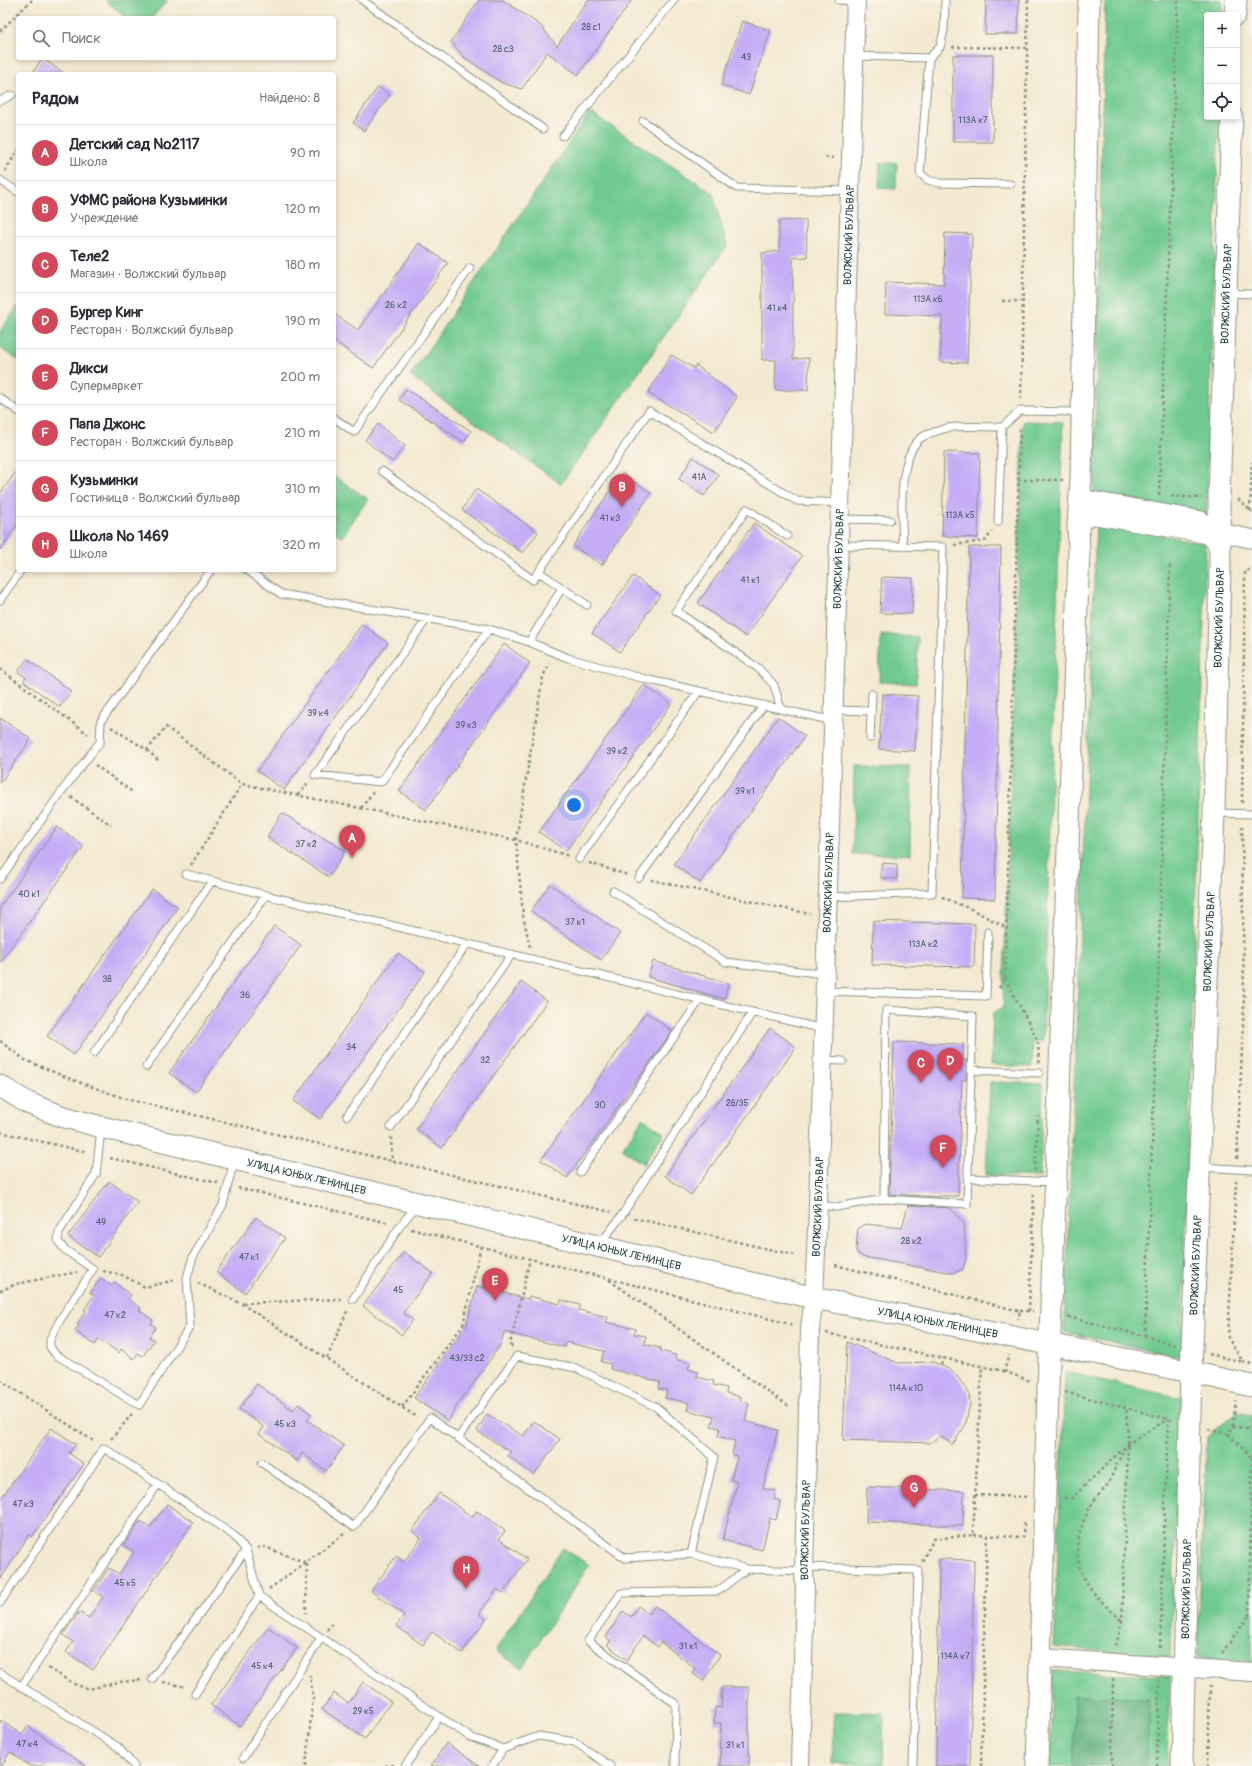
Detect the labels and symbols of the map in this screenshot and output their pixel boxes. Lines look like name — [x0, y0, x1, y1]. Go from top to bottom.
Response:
house number: 28 с1 — [581, 22, 601, 33]
house number: 28 с3 — [492, 44, 514, 55]
house number: 43 — [741, 52, 751, 63]
house number: 113А к7 — [958, 115, 988, 126]
street label: ВОЛЖСКИЙ БУЛЬВАР — [841, 184, 857, 285]
street label: ВОЛЖСКИЙ БУЛЬВАР — [1218, 243, 1235, 344]
house number: 113А к6 — [913, 294, 943, 305]
house number: 26 к2 — [385, 300, 407, 311]
house number: 41 к4 — [767, 303, 788, 314]
house number: 41А — [692, 472, 706, 483]
pin: B — [609, 474, 635, 507]
street label: ВОЛЖСКИЙ БУЛЬВАР — [831, 508, 847, 609]
house number: 113А к5 — [945, 510, 975, 521]
house number: 41 к3 — [600, 513, 620, 524]
street label: ВОЛЖСКИЙ БУЛЬВАР — [1212, 567, 1227, 668]
house number: 41 к1 — [741, 575, 759, 586]
house number: 39 к4 — [307, 708, 330, 719]
house number: 39 к3 — [455, 720, 477, 731]
house number: 39 к2 — [606, 746, 628, 757]
house number: 39 к1 — [735, 786, 755, 797]
your location — [564, 795, 584, 815]
pin: A — [339, 825, 365, 858]
street label: ВОЛЖСКИЙ БУЛЬВАР — [821, 832, 837, 933]
house number: 37 к2 — [295, 839, 317, 850]
house number: 40 к1 — [18, 889, 40, 900]
street label: ВОЛЖСКИЙ БУЛЬВАР — [1201, 890, 1218, 992]
house number: 37 к1 — [565, 917, 585, 928]
house number: 113А к2 — [908, 939, 938, 950]
house number: 38 — [102, 974, 112, 985]
house number: 36 — [240, 990, 250, 1001]
house number: 34 — [346, 1042, 357, 1053]
pin: D — [937, 1048, 963, 1081]
pin: C — [908, 1050, 934, 1083]
house number: 32 — [480, 1055, 490, 1066]
house number: 28/35 — [726, 1098, 748, 1109]
house number: 30 — [594, 1100, 606, 1111]
pin: F — [930, 1135, 956, 1168]
street label: УЛИЦА ЮНЫХ ЛЕНИНЦЕВ — [245, 1156, 367, 1197]
street label: ВОЛЖСКИЙ БУЛЬВАР — [810, 1156, 827, 1257]
street label: ВОЛЖСКИЙ БУЛЬВАР — [1187, 1214, 1204, 1316]
house number: 49 — [96, 1217, 106, 1228]
street label: УЛИЦА ЮНЫХ ЛЕНИНЦЕВ — [560, 1232, 683, 1273]
house number: 28 к2 — [900, 1236, 922, 1247]
house number: 47 к1 — [239, 1252, 259, 1263]
pin: E — [482, 1268, 508, 1301]
house number: 45 — [393, 1285, 403, 1296]
street label: УЛИЦА ЮНЫХ ЛЕНИНЦЕВ — [876, 1305, 999, 1341]
house number: 47 к2 — [104, 1310, 126, 1321]
house number: 43/33 с2 — [449, 1353, 485, 1364]
house number: 114А к10 — [889, 1383, 923, 1394]
house number: 45 к3 — [274, 1419, 296, 1430]
pin: G — [901, 1475, 927, 1508]
street label: ВОЛЖСКИЙ БУЛЬВАР — [798, 1479, 813, 1581]
house number: 47 к3 — [12, 1499, 34, 1510]
street label: ВОЛЖСКИЙ БУЛЬВАР — [1179, 1538, 1194, 1639]
pin: H — [453, 1556, 479, 1589]
house number: 45 к5 — [114, 1578, 136, 1589]
house number: 31 к1 — [679, 1641, 697, 1652]
house number: 114А к7 — [940, 1651, 970, 1662]
house number: 45 к4 — [251, 1661, 274, 1672]
house number: 29 к5 — [352, 1706, 374, 1717]
house number: 47 к4 — [16, 1739, 39, 1750]
house number: 31 к1 — [726, 1740, 744, 1751]

